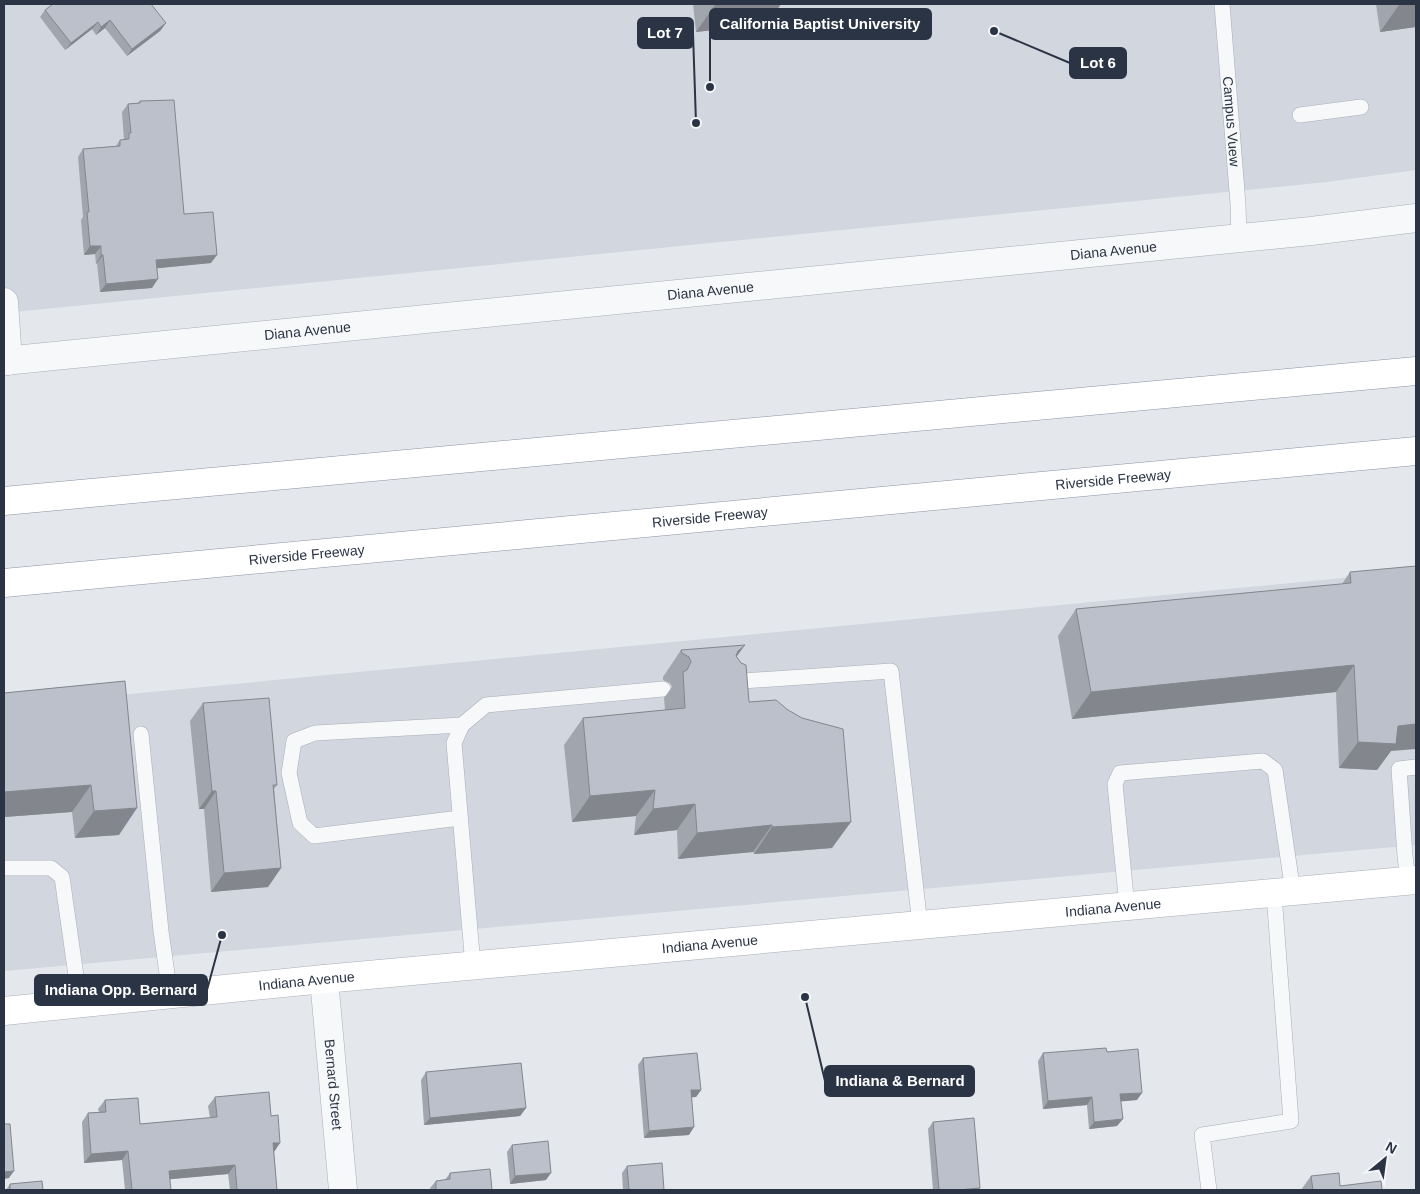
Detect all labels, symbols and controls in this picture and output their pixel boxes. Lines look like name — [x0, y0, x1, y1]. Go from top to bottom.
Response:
callout: California Baptist University — [710, 9, 931, 39]
text: California Baptist University — [720, 15, 921, 32]
callout: Lot 7 — [638, 18, 693, 48]
text: Lot 7 — [647, 24, 683, 41]
callout: Lot 6 — [1070, 48, 1126, 78]
text: Lot 6 — [1080, 54, 1116, 71]
street label: Campus Vuew — [1220, 76, 1243, 168]
street label: Diana Avenue — [1069, 238, 1158, 263]
street label: Diana Avenue — [666, 278, 755, 303]
street label: Diana Avenue — [263, 319, 352, 343]
street label: Riverside Freeway — [1055, 466, 1172, 493]
street label: Riverside Freeway — [651, 504, 768, 530]
street label: Riverside Freeway — [248, 541, 365, 568]
street label: Indiana Avenue — [1064, 895, 1162, 920]
street label: Indiana Avenue — [661, 932, 759, 956]
street label: Indiana Avenue — [258, 968, 355, 994]
callout: Indiana Opp. Bernard — [35, 975, 207, 1005]
text: Indiana Opp. Bernard — [45, 981, 197, 998]
street label: Bernard Street — [321, 1038, 346, 1131]
callout: Indiana & Bernard — [825, 1066, 974, 1096]
text: Indiana & Bernard — [835, 1072, 965, 1089]
north arrow — [1360, 1134, 1410, 1184]
text: N — [1383, 1138, 1400, 1157]

